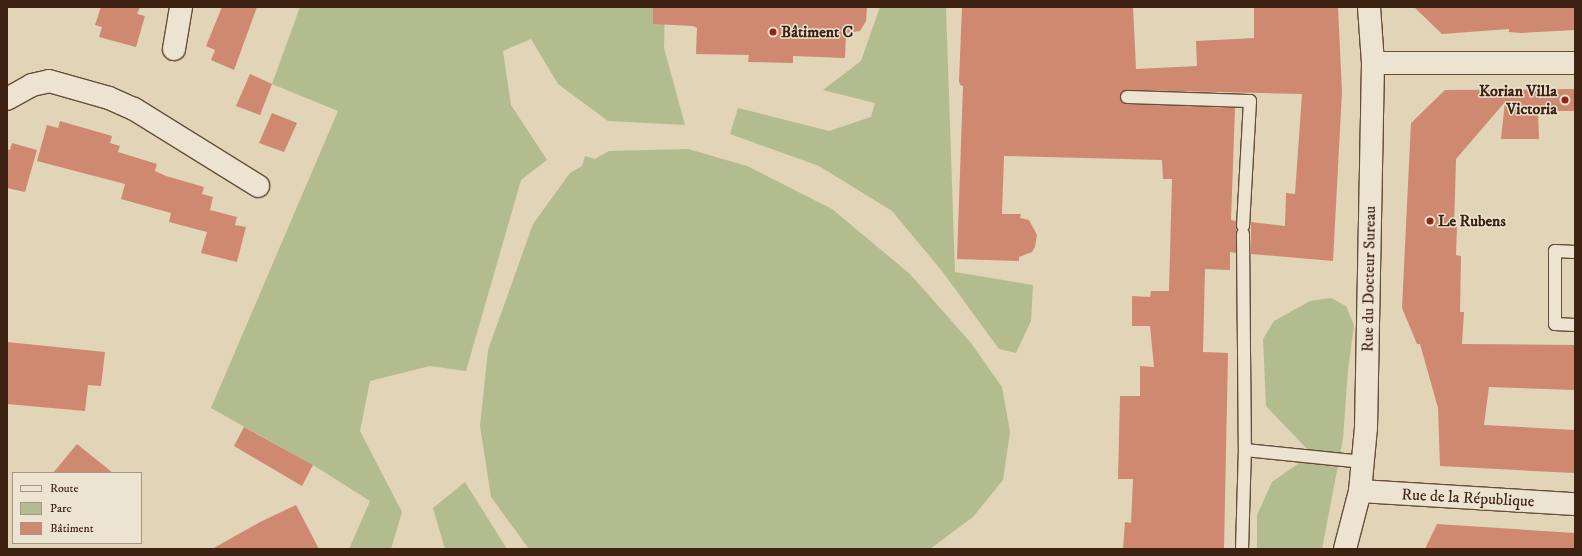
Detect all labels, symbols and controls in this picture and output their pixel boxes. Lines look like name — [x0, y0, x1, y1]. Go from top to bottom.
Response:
place label: Bâtiment C — [781, 22, 853, 42]
marker: Bâtiment C — [768, 27, 778, 37]
place label: Korian Villa Victoria — [1479, 81, 1557, 119]
marker: Korian Villa Victoria — [1560, 95, 1570, 105]
street label: Rue du Docteur Sureau — [1358, 206, 1380, 352]
place label: Le Rubens — [1438, 211, 1506, 231]
marker: Le Rubens — [1425, 216, 1435, 226]
legend — [12, 472, 142, 544]
text: Route — [50, 481, 78, 496]
street label: Rue de la République — [1401, 485, 1535, 511]
text: Parc — [50, 501, 72, 516]
text: Bâtiment — [50, 521, 94, 536]

